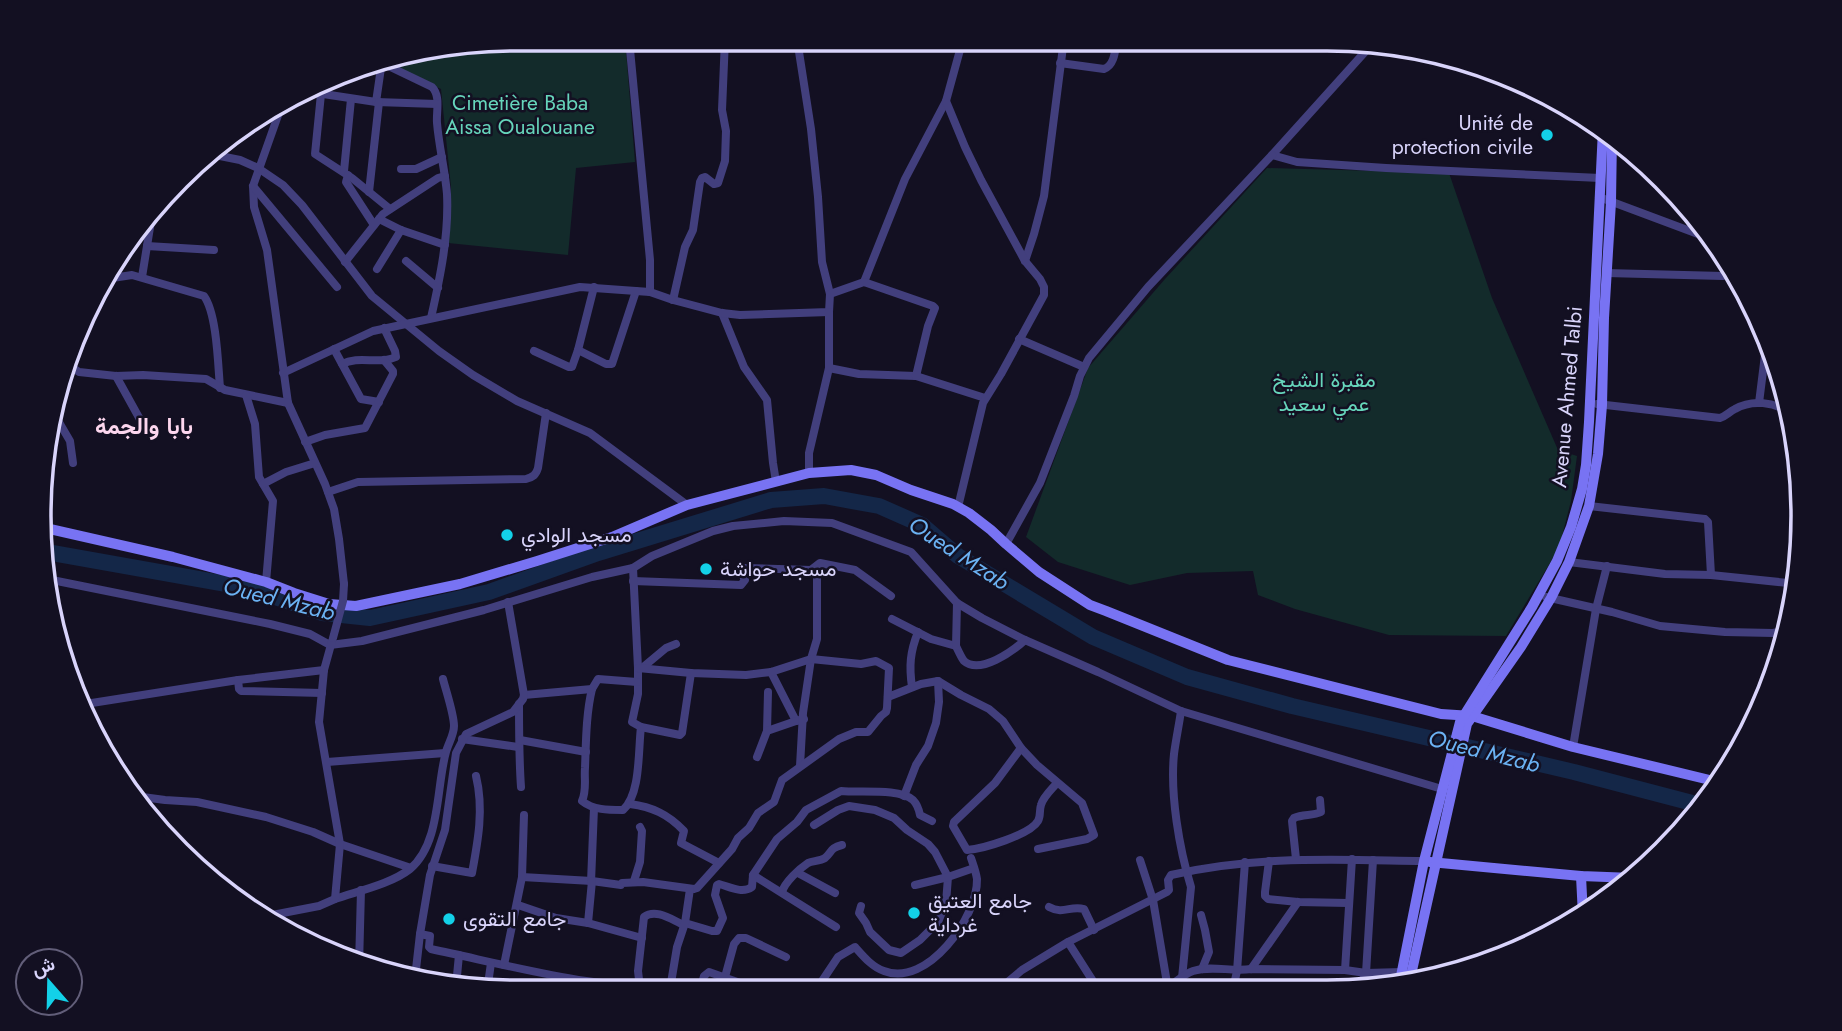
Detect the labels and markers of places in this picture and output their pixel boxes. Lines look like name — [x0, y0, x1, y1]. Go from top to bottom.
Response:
place label: Unité de protection civile — [1392, 108, 1533, 162]
marker: Unité de protection civile — [1539, 127, 1555, 143]
place label: مسجد الوادي — [521, 520, 632, 552]
marker: مسجد الوادي — [499, 527, 515, 543]
place label: مسجد حواشة — [720, 554, 836, 584]
marker: مسجد حواشة — [698, 561, 714, 577]
place label: جامع العتيق غرداية — [928, 886, 1032, 940]
place label: جامع التقوى — [463, 904, 566, 934]
marker: جامع العتيق غرداية — [906, 905, 922, 921]
marker: جامع التقوى — [441, 911, 457, 927]

